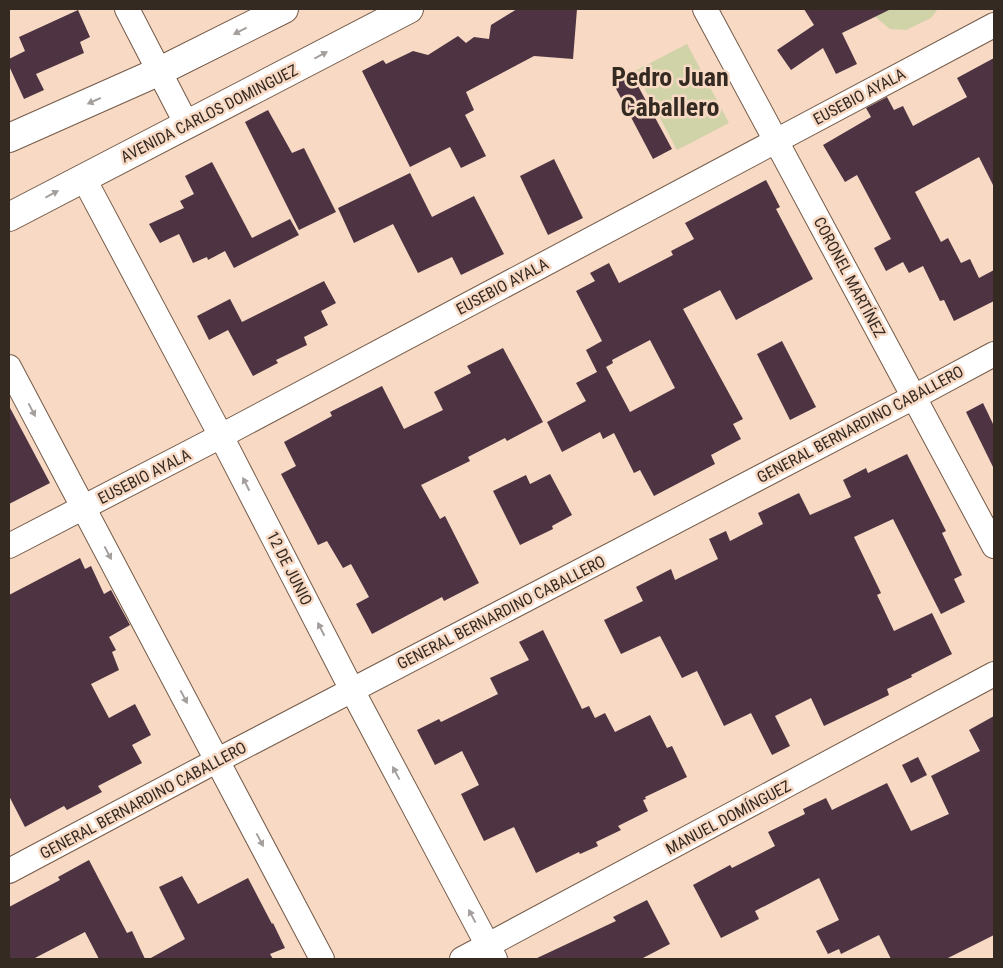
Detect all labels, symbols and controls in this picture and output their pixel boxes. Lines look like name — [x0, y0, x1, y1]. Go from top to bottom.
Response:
one-way arrow — [233, 27, 247, 35]
one-way arrow — [313, 51, 328, 59]
street label: AVENIDA CARLOS DOMINGUEZ — [117, 60, 301, 166]
district label: Pedro Juan Caballero — [611, 62, 729, 122]
street label: EUSEBIO AYALA — [810, 64, 909, 129]
one-way arrow — [87, 97, 101, 105]
one-way arrow — [44, 190, 59, 198]
street label: CORONEL MARTÍNEZ — [810, 214, 889, 341]
street label: EUSEBIO AYALA — [453, 254, 552, 319]
street label: GENERAL BERNARDINO CABALLERO — [754, 362, 967, 487]
one-way arrow — [28, 402, 36, 417]
street label: EUSEBIO AYALA — [95, 445, 194, 508]
one-way arrow — [242, 477, 250, 491]
street label: 12 DE JUNIO — [263, 528, 316, 608]
one-way arrow — [104, 546, 112, 560]
street label: GENERAL BERNARDINO CABALLERO — [394, 552, 608, 673]
one-way arrow — [317, 621, 325, 636]
one-way arrow — [180, 689, 188, 704]
street label: GENERAL BERNARDINO CABALLERO — [37, 738, 250, 863]
one-way arrow — [392, 765, 400, 780]
street label: MANUEL DOMÍNGUEZ — [662, 776, 794, 858]
one-way arrow — [256, 833, 264, 848]
one-way arrow — [468, 909, 476, 923]

